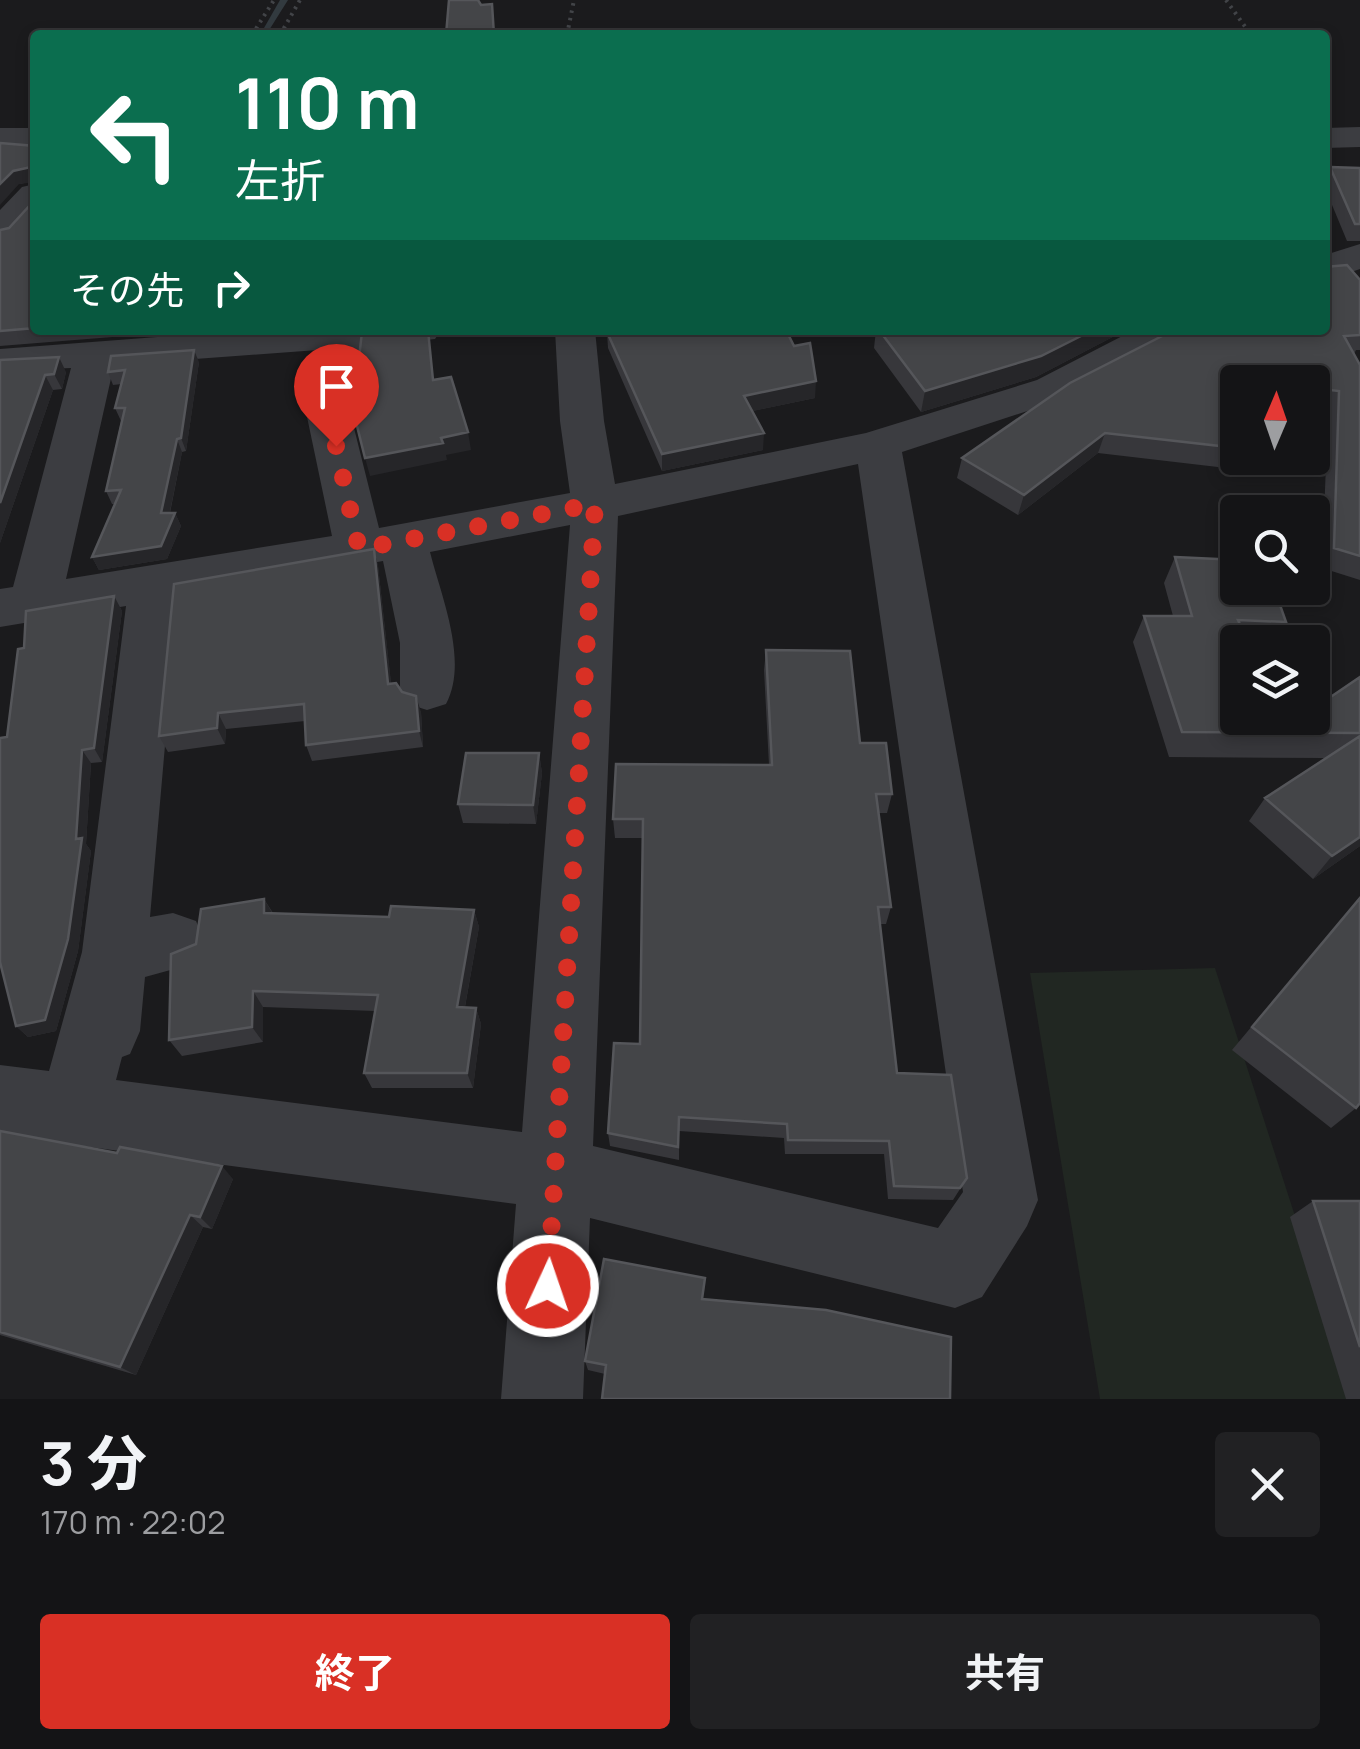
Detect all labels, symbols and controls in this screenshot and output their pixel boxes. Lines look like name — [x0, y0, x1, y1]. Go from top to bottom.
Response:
text: 110 m — [235, 54, 419, 150]
icon: left — [70, 70, 200, 200]
text: 左折 — [235, 149, 325, 211]
icon: right — [204, 260, 259, 315]
text: その先 — [70, 263, 184, 315]
pin — [294, 344, 379, 447]
icon: arrive — [309, 359, 364, 414]
north arrow — [1220, 365, 1330, 475]
map controls — [1220, 365, 1330, 735]
button: search — [1220, 495, 1330, 605]
button: layers — [1220, 625, 1330, 735]
position arrow — [496, 1234, 600, 1338]
text: 3 分 — [40, 1421, 147, 1503]
button: close — [1215, 1432, 1320, 1537]
text: 170 m · 22:02 — [40, 1500, 225, 1544]
button: 終了 — [40, 1614, 670, 1729]
button: 共有 — [690, 1614, 1320, 1729]

